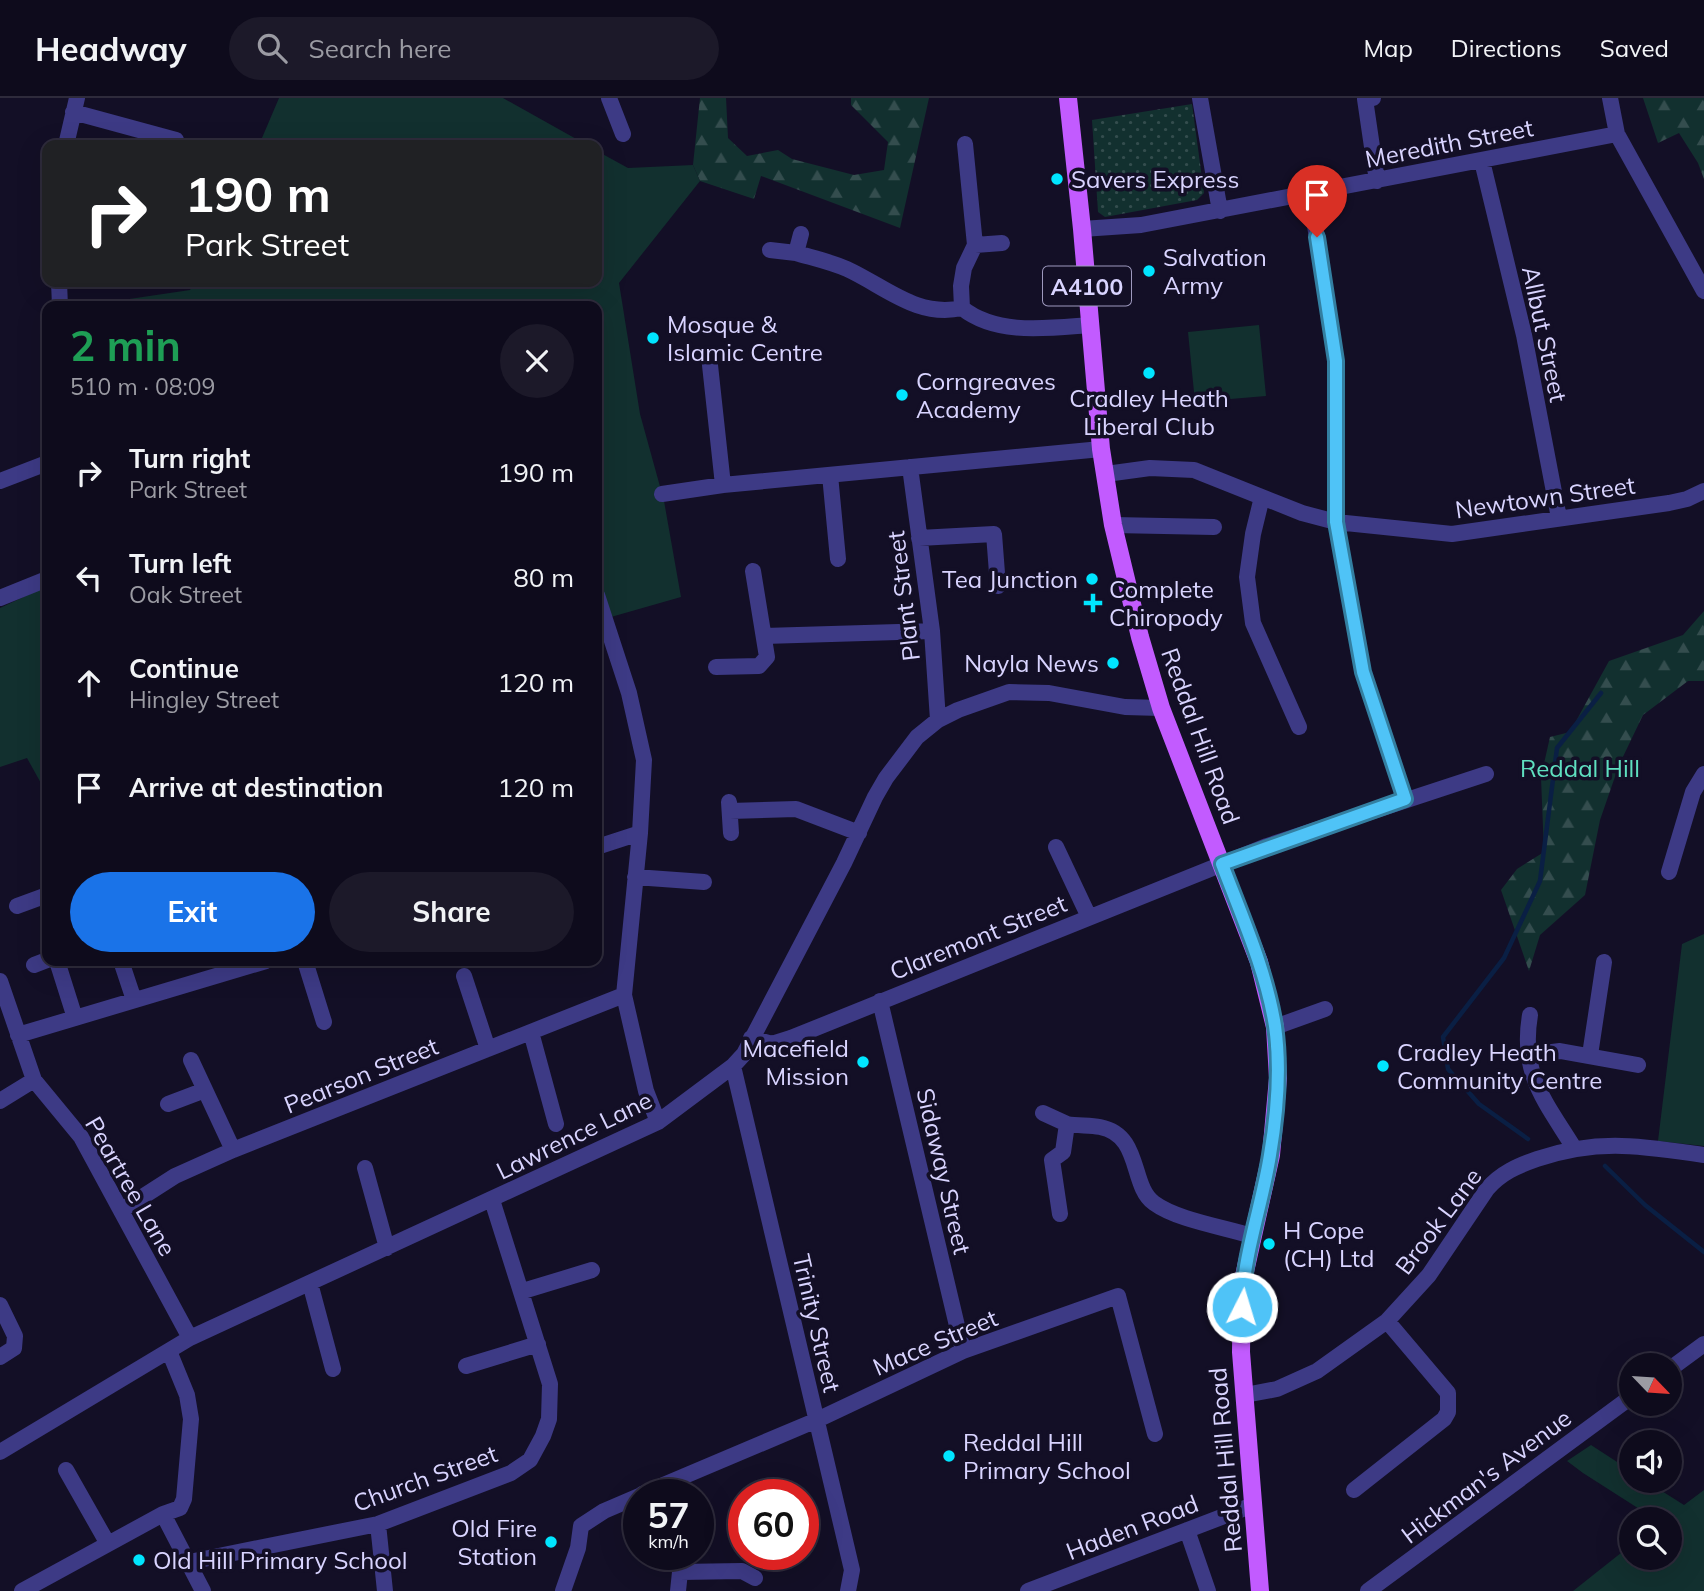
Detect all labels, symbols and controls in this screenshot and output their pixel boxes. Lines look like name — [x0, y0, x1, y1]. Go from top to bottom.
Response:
search box — [229, 17, 719, 80]
text: Headway — [35, 28, 187, 69]
icon: search — [253, 29, 291, 67]
text: Search here — [309, 32, 451, 65]
text: Map — [1363, 33, 1413, 63]
text: Directions — [1451, 33, 1562, 63]
text: Saved — [1600, 33, 1669, 63]
street label: Meredith Street — [1362, 112, 1536, 174]
text: 190 m — [185, 163, 331, 224]
place label: Savers Express — [1071, 164, 1239, 194]
pin — [1287, 165, 1347, 237]
icon: right — [70, 168, 161, 259]
marker: Savers Express — [1049, 171, 1065, 187]
icon: arrive — [1298, 176, 1336, 214]
text: Park Street — [185, 224, 349, 264]
place label: Salvation Army — [1163, 242, 1267, 300]
marker: Salvation Army — [1141, 263, 1157, 279]
street label: Allbut Street — [1516, 263, 1574, 405]
road number: A4100 — [1043, 266, 1131, 306]
place label: Mosque & Islamic Centre — [667, 309, 823, 367]
text: 2 min — [70, 319, 181, 372]
button: close — [500, 324, 574, 398]
marker: Mosque & Islamic Centre — [645, 330, 661, 346]
marker: Cradley Heath Liberal Club — [1141, 365, 1157, 381]
place label: Corngreaves Academy — [916, 366, 1056, 424]
text: 510 m · 08:09 — [70, 372, 215, 401]
place label: Cradley Heath Liberal Club — [1069, 383, 1229, 441]
marker: Corngreaves Academy — [894, 387, 910, 403]
text: Turn right — [129, 442, 250, 475]
icon: right — [70, 454, 108, 492]
text: 190 m — [498, 456, 574, 489]
street label: Newtown Street — [1453, 470, 1637, 524]
text: Park Street — [129, 475, 247, 504]
street label: Plant Street — [880, 529, 926, 663]
text: Turn left — [129, 547, 231, 580]
icon: left — [70, 559, 108, 597]
text: 80 m — [513, 561, 574, 594]
place label: Tea Junction — [942, 564, 1078, 594]
marker: Tea Junction — [1084, 571, 1100, 587]
place label: Complete Chiropody — [1109, 574, 1223, 632]
text: Oak Street — [129, 580, 242, 609]
marker: Complete Chiropody — [1083, 593, 1103, 613]
street label: Reddal Hill Road — [1155, 644, 1247, 828]
place label: Nayla News — [964, 648, 1099, 678]
text: Continue — [129, 652, 239, 685]
marker: Nayla News — [1105, 655, 1121, 671]
icon: ahead — [70, 664, 108, 702]
text: 120 m — [498, 666, 574, 699]
text: Hingley Street — [129, 685, 279, 714]
park label: Reddal Hill — [1520, 753, 1640, 783]
icon: arrive — [70, 769, 108, 807]
text: Arrive at destination — [129, 771, 384, 804]
text: 120 m — [498, 771, 574, 804]
button: Exit — [70, 872, 315, 952]
button: Share — [329, 872, 574, 952]
street label: Claremont Street — [885, 888, 1071, 986]
street label: Pearson Street — [280, 1030, 442, 1120]
place label: Macefield Mission — [742, 1033, 849, 1091]
place label: Cradley Heath Community Centre — [1397, 1037, 1602, 1095]
marker: Macefield Mission — [855, 1054, 871, 1070]
marker: Cradley Heath Community Centre — [1375, 1058, 1391, 1074]
street label: Lawrence Lane — [491, 1084, 657, 1186]
street label: Sidaway Street — [910, 1085, 978, 1257]
street label: Peartree Lane — [79, 1111, 183, 1261]
street label: Brook Lane — [1388, 1162, 1488, 1280]
place label: H Cope (CH) Ltd — [1283, 1215, 1374, 1273]
marker: H Cope (CH) Ltd — [1261, 1236, 1277, 1252]
street label: Trinity Street — [787, 1251, 847, 1395]
position arrow — [1205, 1270, 1279, 1344]
street label: Mace Street — [868, 1302, 1002, 1382]
north arrow — [1619, 1353, 1682, 1416]
map controls — [1619, 1353, 1682, 1570]
street label: Reddal Hill Road — [1202, 1366, 1248, 1554]
street label: Hickman's Avenue — [1395, 1402, 1577, 1550]
place label: Reddal Hill Primary School — [963, 1427, 1131, 1485]
button: sound — [1619, 1430, 1682, 1493]
street label: Church Street — [349, 1438, 501, 1518]
marker: Reddal Hill Primary School — [941, 1448, 957, 1464]
speed limit sign: 60 — [728, 1479, 819, 1570]
street label: Haden Road — [1062, 1488, 1202, 1566]
text: 57 — [647, 1493, 690, 1537]
button: search — [1619, 1507, 1682, 1570]
place label: Old Fire Station — [451, 1513, 537, 1571]
text: km/h — [648, 1530, 689, 1553]
marker: Old Fire Station — [543, 1534, 559, 1550]
place label: Old Hill Primary School — [153, 1545, 407, 1575]
marker: Old Hill Primary School — [131, 1552, 147, 1568]

